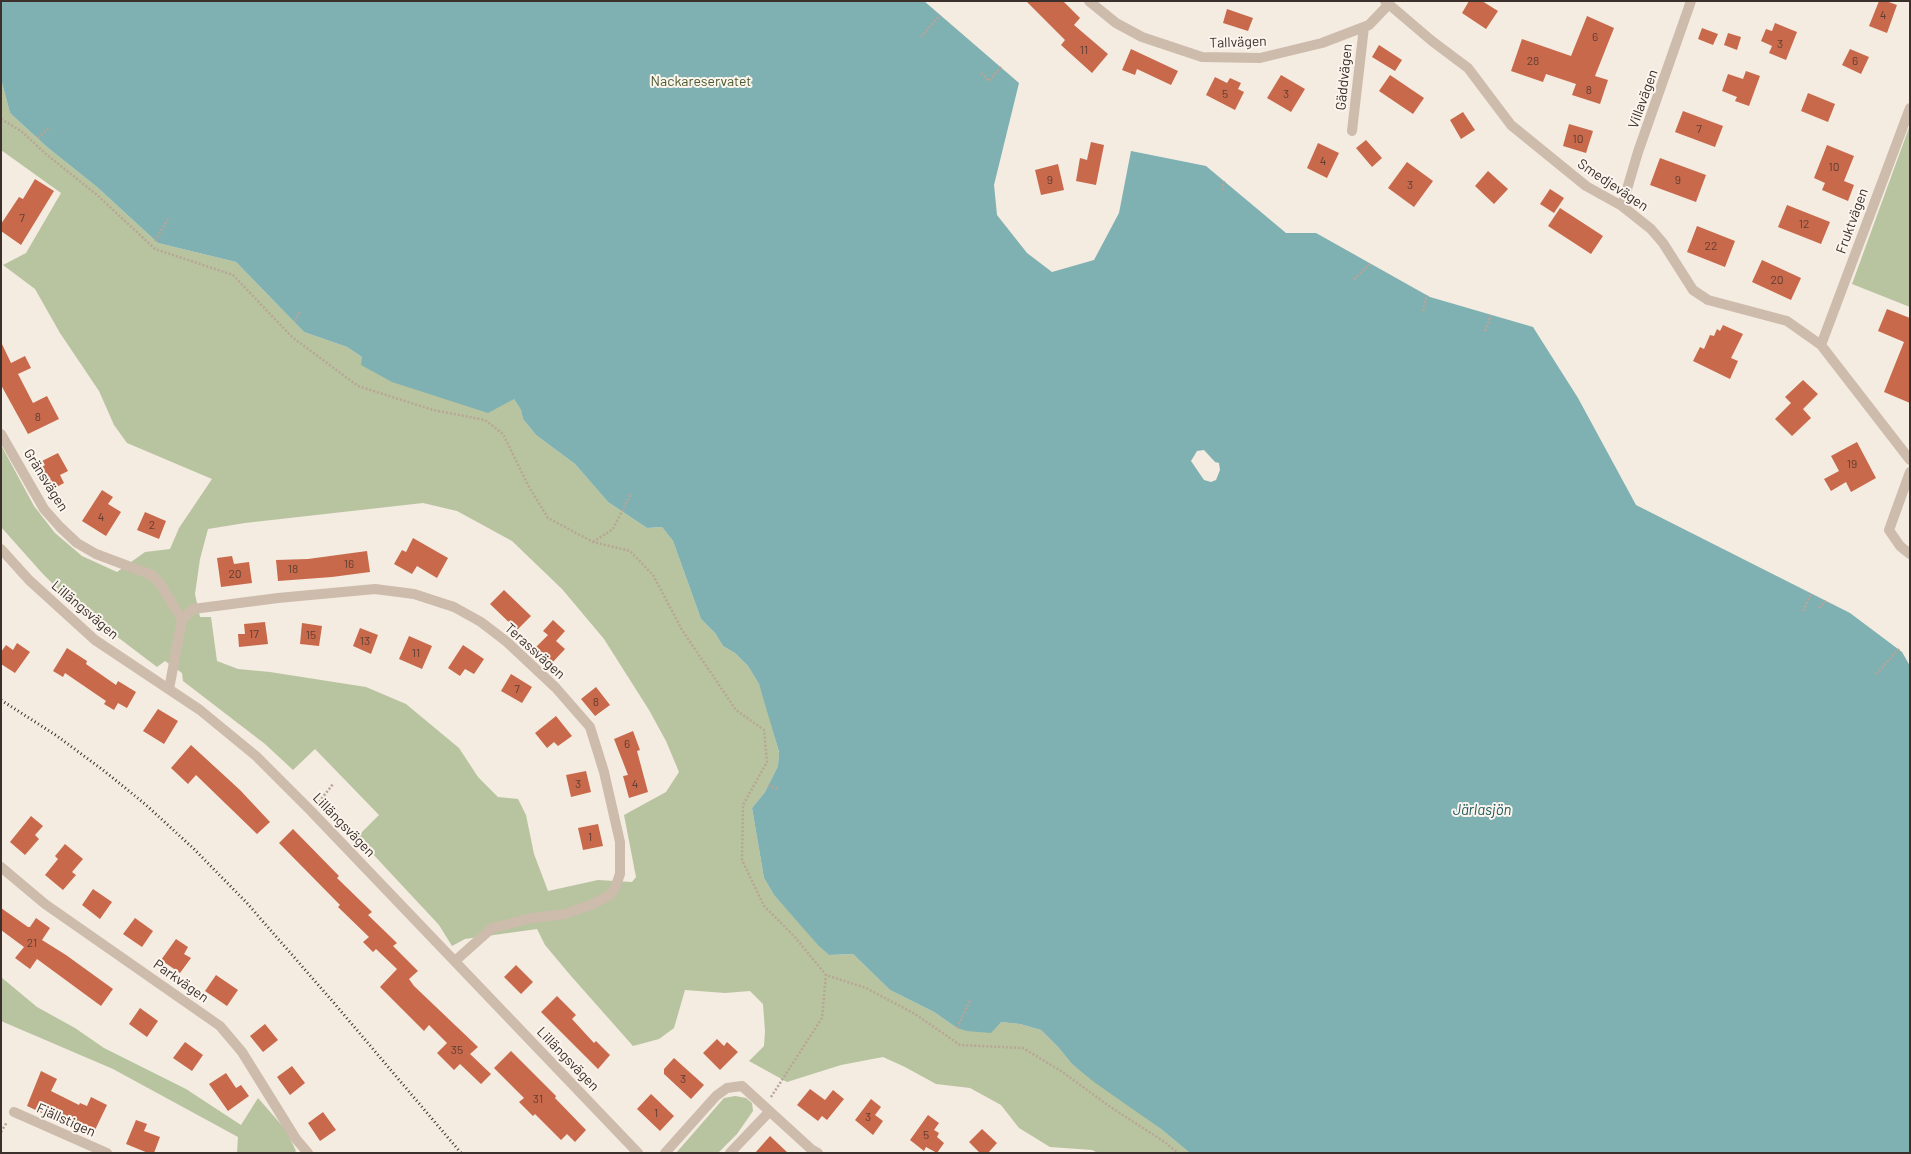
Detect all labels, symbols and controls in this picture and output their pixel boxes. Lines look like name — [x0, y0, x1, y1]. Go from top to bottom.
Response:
house number: 4 — [1880, 8, 1886, 22]
house number: 6 — [1592, 30, 1598, 44]
street label: Tallvägen — [1209, 33, 1267, 51]
house number: 3 — [1777, 37, 1783, 51]
house number: 11 — [1080, 43, 1088, 57]
street label: Gäddvägen — [1332, 43, 1356, 111]
house number: 28 — [1527, 54, 1539, 68]
house number: 6 — [1852, 54, 1858, 68]
street label: Villavägen — [1625, 67, 1661, 131]
park label: Nackareservatet — [651, 73, 751, 89]
house number: 8 — [1586, 83, 1592, 97]
house number: 5 — [1222, 87, 1228, 101]
house number: 3 — [1283, 87, 1289, 101]
house number: 7 — [1696, 122, 1702, 136]
house number: 10 — [1573, 132, 1583, 146]
house number: 4 — [1320, 154, 1326, 168]
street label: Smedjevägen — [1574, 155, 1652, 215]
house number: 10 — [1829, 160, 1839, 174]
house number: 9 — [1047, 173, 1053, 187]
house number: 9 — [1675, 173, 1681, 187]
house number: 3 — [1407, 178, 1413, 192]
street label: Fruktvägen — [1832, 186, 1872, 256]
house number: 7 — [19, 211, 25, 225]
house number: 12 — [1799, 217, 1809, 231]
house number: 22 — [1705, 239, 1717, 253]
house number: 20 — [1770, 273, 1784, 287]
house number: 8 — [35, 410, 41, 424]
street label: Gränsvägen — [20, 446, 72, 514]
house number: 19 — [1847, 457, 1857, 471]
house number: 4 — [98, 510, 104, 524]
house number: 2 — [149, 518, 155, 532]
house number: 16 — [344, 557, 354, 571]
house number: 18 — [288, 562, 298, 576]
house number: 20 — [228, 567, 242, 581]
street label: Lillängsvägen — [48, 577, 122, 643]
street label: Terassvägen — [501, 619, 569, 683]
house number: 17 — [249, 627, 259, 641]
house number: 15 — [306, 628, 316, 642]
house number: 13 — [360, 634, 370, 648]
house number: 11 — [412, 646, 420, 660]
house number: 7 — [514, 682, 520, 696]
house number: 8 — [593, 695, 599, 709]
house number: 6 — [624, 737, 630, 751]
house number: 3 — [575, 777, 581, 791]
house number: 4 — [632, 777, 638, 791]
street label: Lillängsvägen — [309, 790, 379, 860]
water label: Järlasjön — [1453, 801, 1511, 819]
house number: 1 — [588, 830, 592, 844]
house number: 21 — [27, 936, 37, 950]
street label: Parkvägen — [150, 956, 212, 1006]
street label: Lillängsvägen — [533, 1024, 603, 1094]
house number: 35 — [451, 1043, 463, 1057]
house number: 3 — [680, 1072, 686, 1086]
house number: 31 — [533, 1092, 543, 1106]
street label: Fjällstigen — [34, 1100, 98, 1140]
house number: 1 — [654, 1106, 658, 1120]
house number: 3 — [865, 1110, 871, 1124]
house number: 5 — [923, 1128, 929, 1142]

